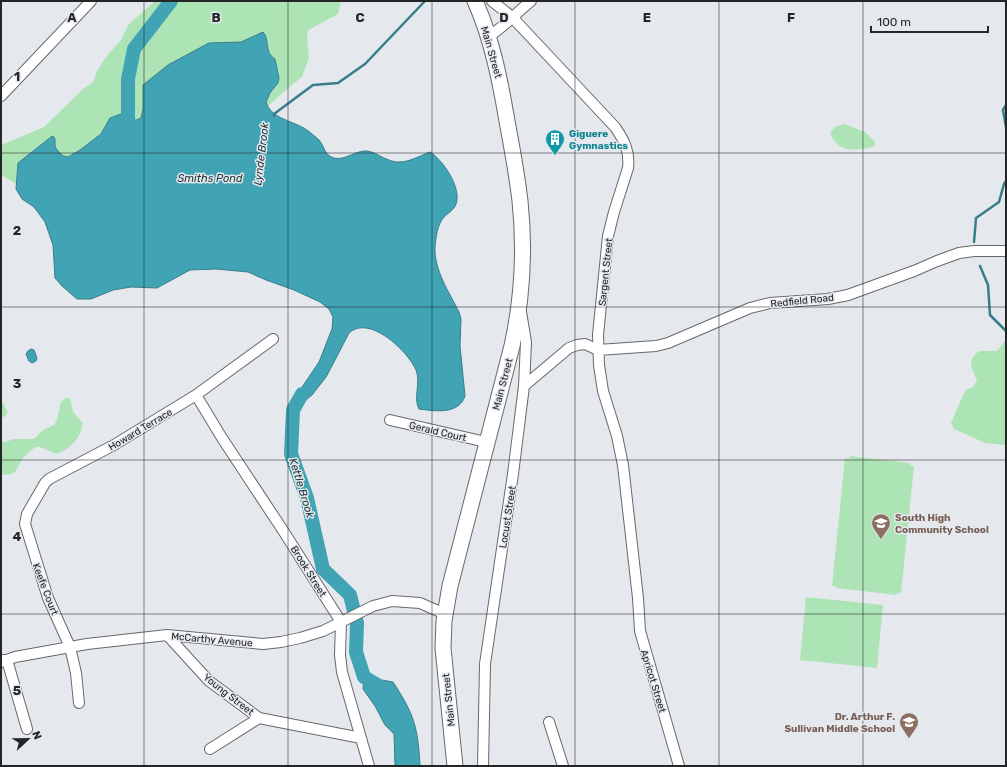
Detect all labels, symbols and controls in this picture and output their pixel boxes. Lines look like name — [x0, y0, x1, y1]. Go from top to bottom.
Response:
scale bar — [871, 8, 988, 34]
text: A — [67, 10, 77, 25]
text: B — [211, 10, 221, 25]
text: C — [355, 10, 365, 25]
text: D — [499, 10, 509, 25]
text: E — [643, 10, 651, 25]
text: F — [787, 10, 795, 25]
text: 100 m — [877, 15, 911, 29]
street label: Main Street — [478, 25, 504, 80]
text: 1 — [14, 69, 20, 84]
water label: Lynde Brook — [251, 122, 272, 186]
building icon: Giguere Gymnastics — [544, 128, 566, 156]
place label: Giguere Gymnastics — [569, 128, 629, 152]
water label: Smiths Pond — [177, 172, 243, 185]
text: 2 — [13, 223, 21, 238]
street label: Sargent Street — [596, 237, 616, 307]
street label: Redfield Road — [770, 292, 834, 310]
street label: Main Street — [490, 357, 516, 412]
text: 3 — [13, 376, 22, 391]
street label: Howard Terrace — [106, 406, 175, 454]
street label: Gerald Court — [408, 420, 468, 444]
water label: Kettle Brook — [286, 457, 317, 520]
street label: Locust Street — [497, 485, 519, 549]
school or university icon: South High Community School — [870, 512, 892, 540]
place label: South High Community School — [895, 512, 989, 536]
text: 4 — [13, 529, 22, 544]
street label: Brook Street — [288, 544, 329, 599]
street label: Keefe Court — [30, 562, 61, 617]
street label: McCarthy Avenue — [171, 630, 254, 650]
street label: Apricot Street — [638, 648, 668, 714]
street label: Young Street — [201, 671, 256, 718]
street label: Main Street — [440, 673, 458, 727]
text: 5 — [13, 683, 21, 698]
place label: Dr. Arthur F. Sullivan Middle School — [784, 711, 895, 735]
school or university icon: Dr. Arthur F. Sullivan Middle School — [898, 711, 920, 739]
north arrow — [8, 719, 48, 759]
text: N — [29, 729, 44, 742]

